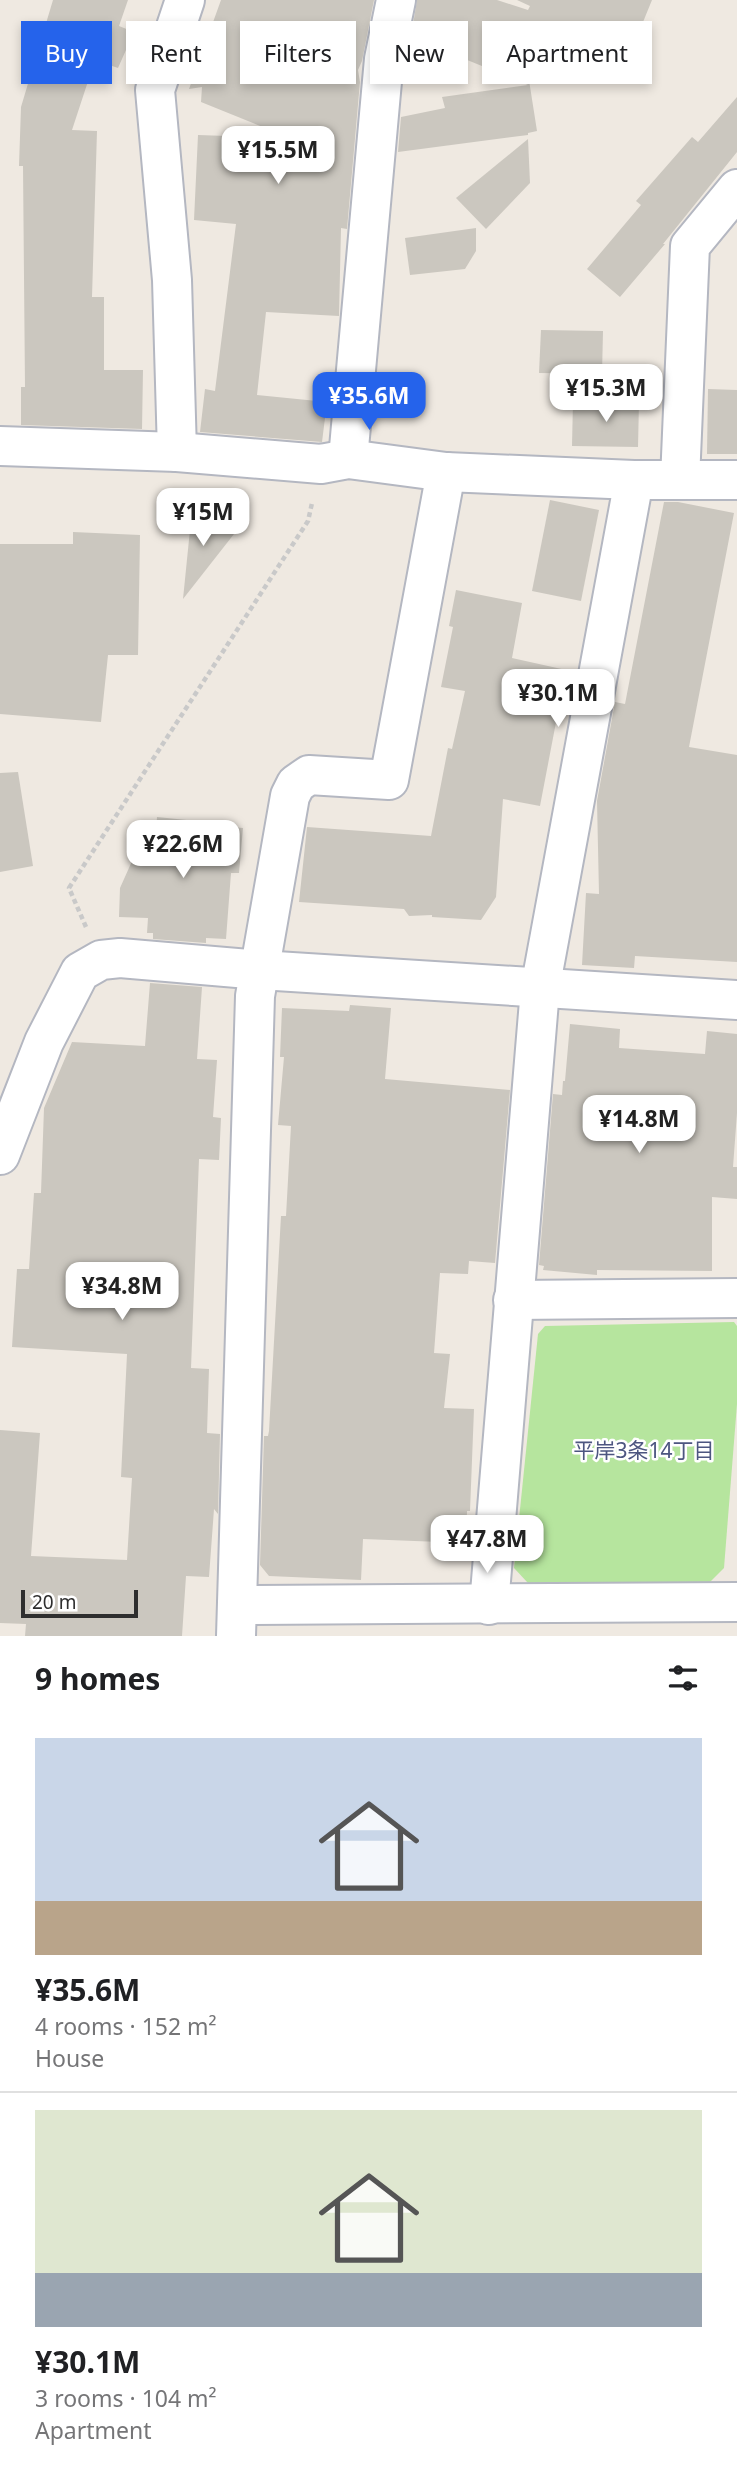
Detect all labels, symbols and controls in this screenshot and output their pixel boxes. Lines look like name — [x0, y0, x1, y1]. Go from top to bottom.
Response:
chip: Buy — [21, 21, 112, 84]
chip: Rent — [126, 21, 226, 84]
chip: Filters — [240, 21, 356, 84]
chip: New — [370, 21, 468, 84]
chip: Apartment — [482, 21, 652, 84]
pin: ¥15.5M — [221, 127, 335, 186]
text: ¥15.5M — [238, 133, 318, 165]
pin: ¥15.3M — [549, 364, 663, 424]
text: ¥15.3M — [566, 371, 646, 403]
pin: ¥35.6M — [312, 372, 426, 432]
text: ¥35.6M — [329, 379, 409, 411]
pin: ¥15M — [162, 489, 244, 548]
text: ¥15M — [172, 495, 234, 527]
pin: ¥30.1M — [501, 670, 615, 729]
text: ¥30.1M — [518, 676, 598, 708]
pin: ¥22.6M — [126, 820, 240, 880]
text: ¥22.6M — [143, 827, 223, 859]
pin: ¥14.8M — [582, 1096, 696, 1155]
text: ¥14.8M — [599, 1102, 679, 1134]
pin: ¥34.8M — [65, 1262, 179, 1322]
text: ¥34.8M — [82, 1269, 162, 1301]
district label: 平岸3条14丁目 — [573, 1436, 715, 1464]
pin: ¥47.8M — [430, 1516, 544, 1575]
text: ¥47.8M — [447, 1522, 527, 1554]
scale bar — [21, 1587, 138, 1619]
text: 20 m — [32, 1589, 76, 1615]
text: 9 homes — [35, 1658, 160, 1699]
icon: filters — [664, 1659, 702, 1697]
icon: home — [306, 1783, 432, 1909]
text: ¥35.6M — [35, 1969, 140, 2010]
text: 4 rooms · 152 m² — [35, 2010, 217, 2042]
text: House — [35, 2042, 104, 2074]
icon: home — [306, 2155, 432, 2281]
text: ¥30.1M — [35, 2341, 140, 2382]
text: 3 rooms · 104 m² — [35, 2382, 217, 2414]
text: Apartment — [35, 2414, 152, 2446]

